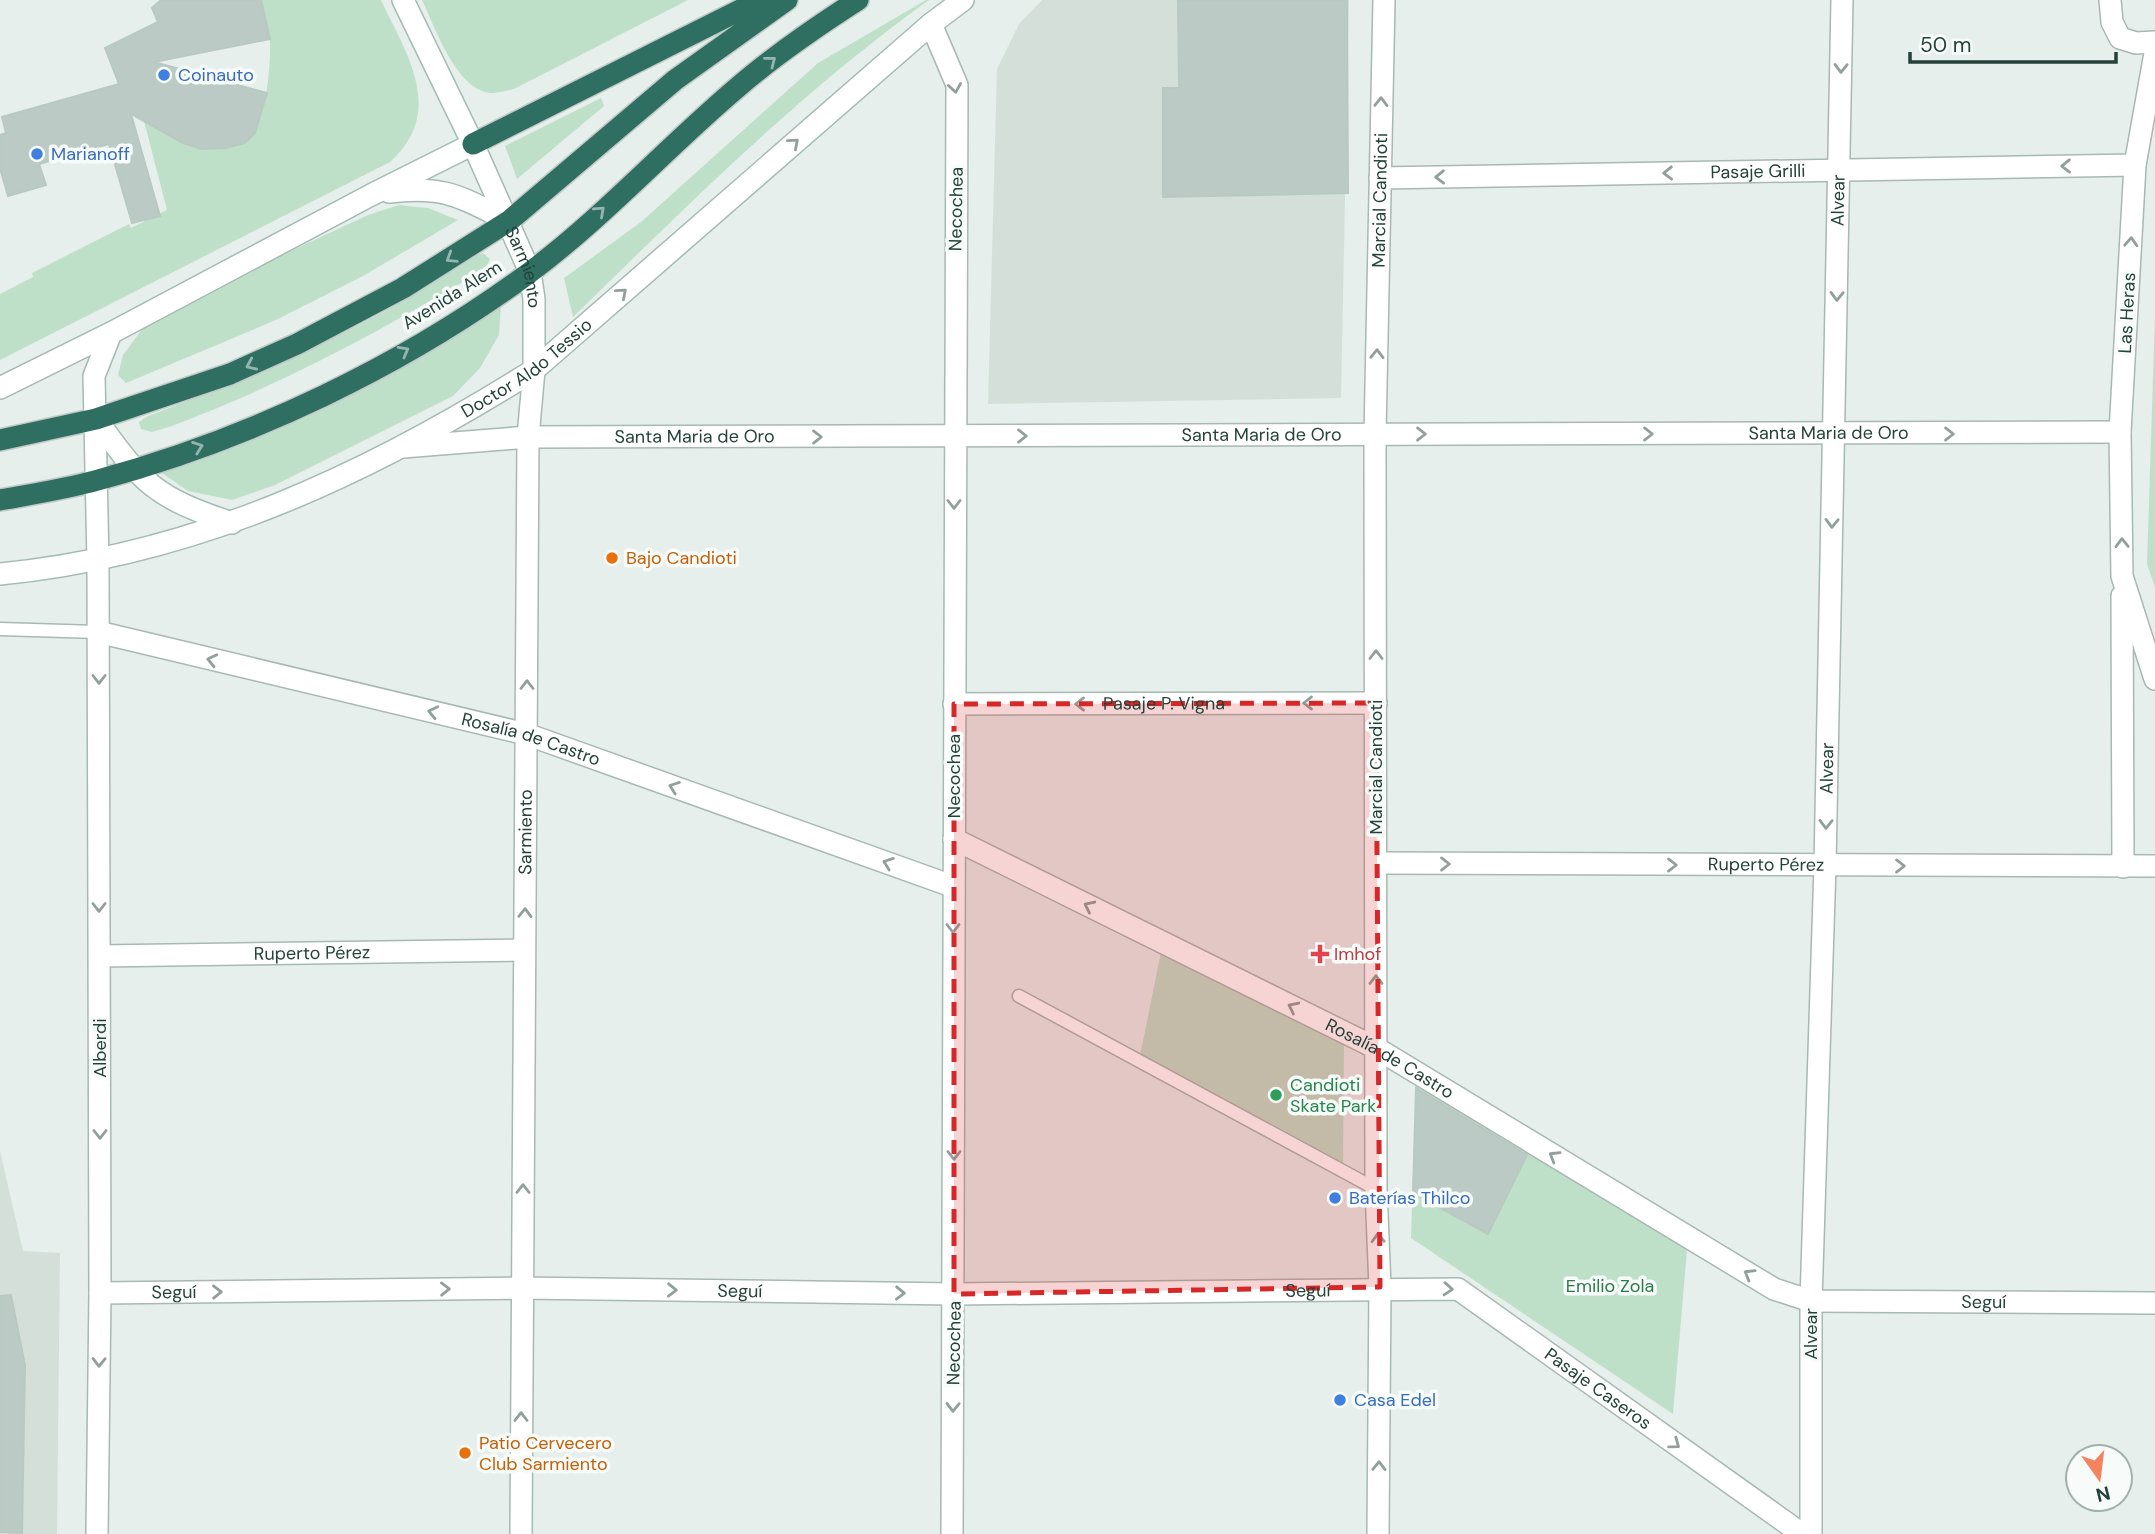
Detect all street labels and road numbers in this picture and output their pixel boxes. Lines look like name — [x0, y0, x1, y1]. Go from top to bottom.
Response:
street label: Marcial Candioti — [1366, 132, 1393, 268]
street label: Pasaje Grilli — [1710, 159, 1806, 184]
street label: Necochea — [943, 167, 969, 251]
street label: Alvear — [1826, 174, 1851, 226]
street label: Sarmiento — [499, 222, 546, 308]
street label: Avenida Alem — [398, 255, 506, 335]
street label: Las Heras — [2113, 272, 2141, 354]
street label: Doctor Aldo Tessio — [457, 313, 597, 423]
street label: Santa Maria de Oro — [1749, 421, 1909, 445]
street label: Santa Maria de Oro — [1182, 422, 1342, 447]
street label: Santa Maria de Oro — [615, 424, 775, 449]
street label: Pasaje P. Vigna — [1103, 691, 1225, 716]
street label: Marcial Candioti — [1364, 700, 1388, 834]
street label: Rosalía de Castro — [459, 707, 604, 772]
street label: Necochea — [942, 734, 966, 818]
street label: Alvear — [1814, 742, 1839, 794]
street label: Sarmiento — [513, 789, 538, 875]
street label: Ruperto Pérez — [1708, 852, 1824, 877]
street label: Ruperto Pérez — [254, 940, 370, 966]
street label: Rosalía de Castro — [1321, 1013, 1458, 1104]
street label: Alberdi — [88, 1018, 112, 1078]
street label: Seguí — [1285, 1278, 1331, 1303]
street label: Seguí — [717, 1279, 763, 1303]
street label: Seguí — [151, 1280, 197, 1304]
street label: Seguí — [1961, 1290, 2006, 1314]
street label: Necochea — [941, 1301, 967, 1385]
street label: Alvear — [1799, 1308, 1823, 1360]
street label: Pasaje Caseros — [1540, 1342, 1656, 1435]

